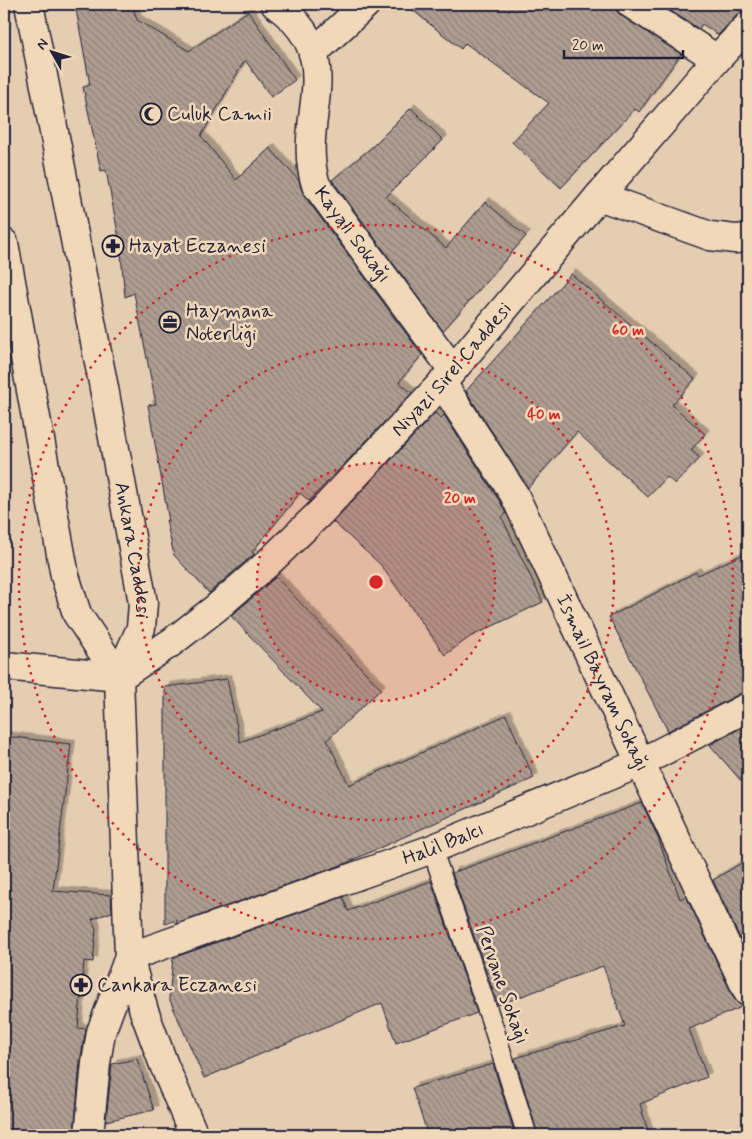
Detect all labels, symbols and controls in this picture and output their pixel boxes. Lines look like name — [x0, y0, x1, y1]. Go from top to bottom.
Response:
north arrow — [28, 28, 78, 78]
scale bar — [564, 28, 683, 60]
text: N — [33, 35, 53, 54]
text: 20 m — [572, 36, 604, 56]
place label: Culuk Camii — [167, 101, 272, 128]
mosque icon: Culuk Camii — [139, 102, 163, 126]
street label: Kayalı Sokağı — [308, 181, 397, 288]
place label: Hayat Eczanesi — [129, 233, 266, 260]
pharmacy icon: Hayat Eczanesi — [101, 234, 125, 258]
street label: Niyazi Sirel Caddesi — [385, 296, 518, 442]
place label: Haymana Noterliği — [186, 298, 274, 348]
office icon: Haymana Noterliği — [158, 310, 182, 334]
text: 60 m — [612, 321, 644, 341]
text: 40 m — [527, 405, 561, 425]
street label: Ankara Caddesi — [108, 480, 157, 619]
text: 20 m — [444, 489, 476, 509]
centre of rings — [367, 573, 385, 591]
street label: İsmail Bayram Sokağı — [549, 590, 656, 776]
street label: Halil Balcı — [399, 815, 488, 872]
street label: Pervane Sokağı — [469, 922, 535, 1048]
place label: Cankara Eczanesi — [97, 972, 257, 999]
pharmacy icon: Cankara Eczanesi — [69, 973, 93, 997]

